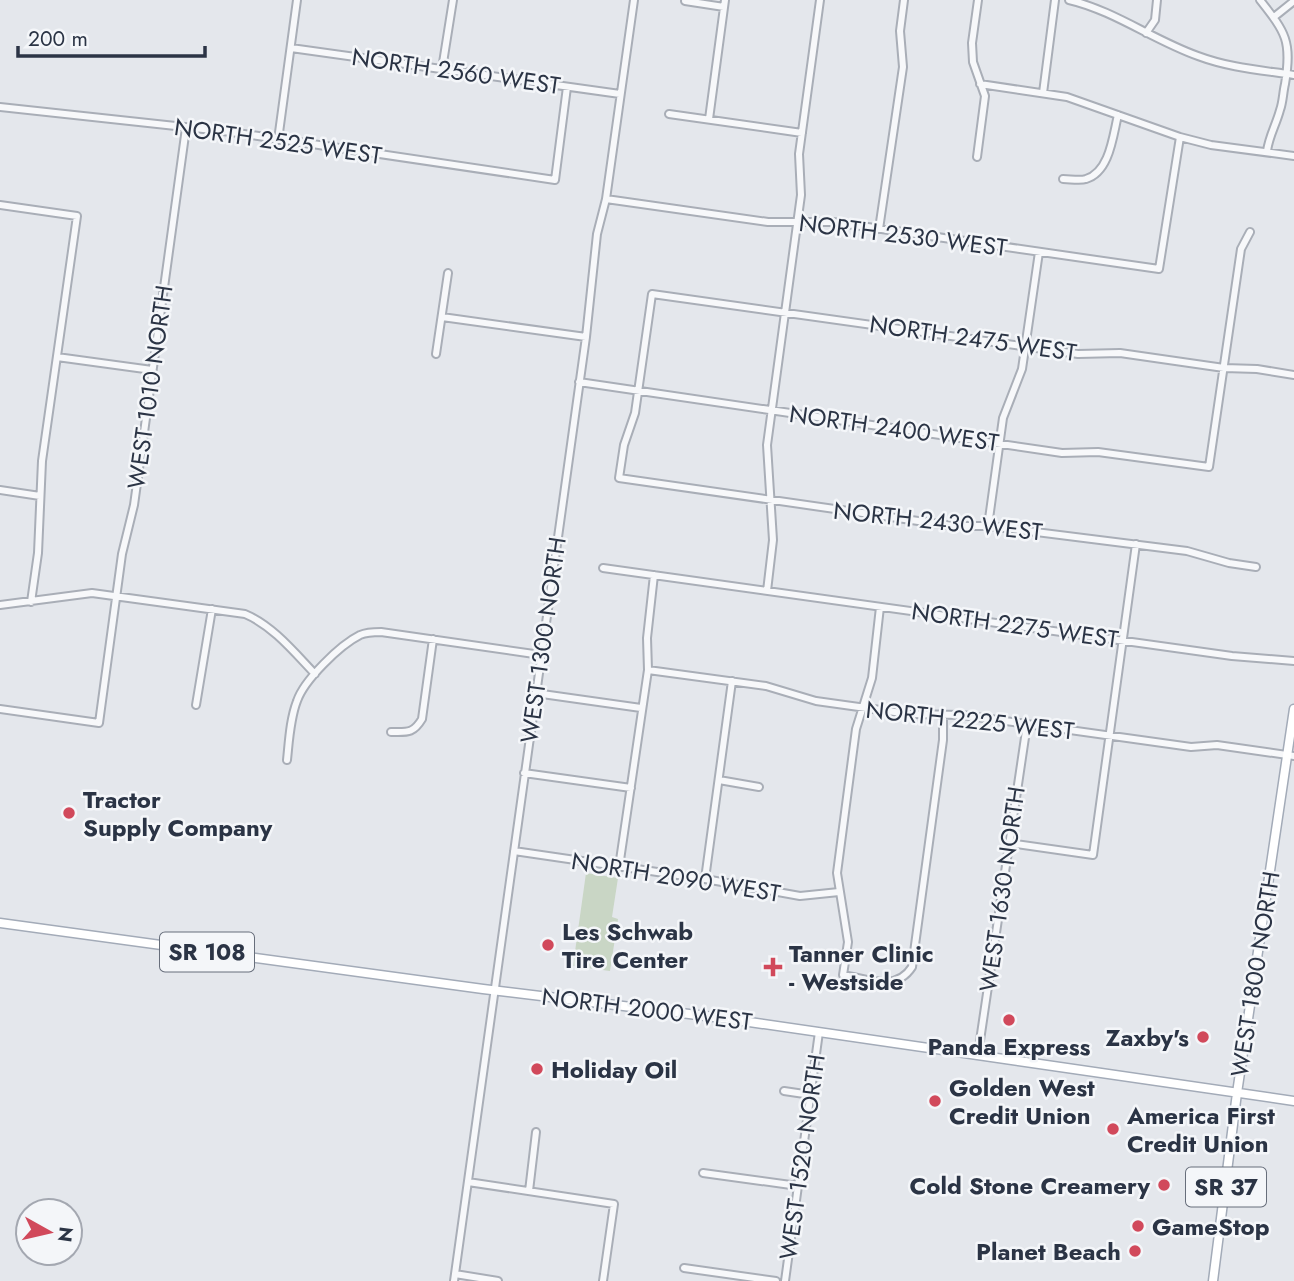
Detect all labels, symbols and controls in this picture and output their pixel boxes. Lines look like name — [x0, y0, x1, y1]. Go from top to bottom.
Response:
scale bar — [18, 14, 205, 58]
text: 200 m — [28, 24, 88, 54]
street label: NORTH 2560 WEST — [349, 39, 563, 103]
street label: NORTH 2525 WEST — [172, 109, 384, 173]
street label: NORTH 2530 WEST — [797, 205, 1009, 265]
street label: WEST 1010 NORTH — [118, 283, 182, 491]
street label: NORTH 2475 WEST — [867, 306, 1079, 370]
street label: NORTH 2400 WEST — [787, 396, 1001, 460]
street label: NORTH 2430 WEST — [832, 493, 1044, 549]
street label: WEST 1300 NORTH — [511, 535, 575, 745]
street label: NORTH 2275 WEST — [909, 593, 1121, 657]
street label: NORTH 2225 WEST — [864, 692, 1076, 748]
place label: Tractor Supply Company — [83, 782, 273, 845]
street label: WEST 1630 NORTH — [970, 784, 1034, 994]
marker: Tractor Supply Company — [61, 805, 77, 821]
street label: NORTH 2090 WEST — [569, 843, 783, 911]
street label: WEST 1800 NORTH — [1221, 869, 1289, 1079]
place label: Les Schwab Tire Center — [562, 914, 693, 977]
road number: SR 108 — [160, 932, 254, 972]
place label: Tanner Clinic - Westside — [789, 936, 934, 999]
marker: Les Schwab Tire Center — [540, 937, 556, 953]
marker: Tanner Clinic - Westside — [763, 957, 783, 977]
street label: NORTH 2000 WEST — [540, 979, 754, 1039]
marker: Panda Express — [1001, 1012, 1017, 1028]
place label: Zaxby's — [1106, 1020, 1189, 1055]
place label: Panda Express — [927, 1029, 1091, 1064]
marker: Zaxby's — [1195, 1029, 1211, 1045]
place label: Holiday Oil — [551, 1052, 677, 1087]
street label: WEST 1520 NORTH — [770, 1052, 834, 1262]
marker: Holiday Oil — [529, 1061, 545, 1077]
place label: Golden West Credit Union — [949, 1070, 1095, 1133]
marker: Golden West Credit Union — [927, 1093, 943, 1109]
place label: America First Credit Union — [1126, 1098, 1275, 1161]
marker: America First Credit Union — [1105, 1121, 1121, 1137]
place label: Cold Stone Creamery — [909, 1168, 1150, 1203]
road number: SR 37 — [1186, 1168, 1266, 1206]
marker: Cold Stone Creamery — [1156, 1177, 1172, 1193]
north arrow — [14, 1197, 84, 1267]
place label: GameStop — [1152, 1209, 1270, 1244]
marker: GameStop — [1130, 1218, 1146, 1234]
text: N — [51, 1225, 80, 1244]
place label: Planet Beach — [976, 1234, 1121, 1269]
marker: Planet Beach — [1127, 1243, 1143, 1259]

